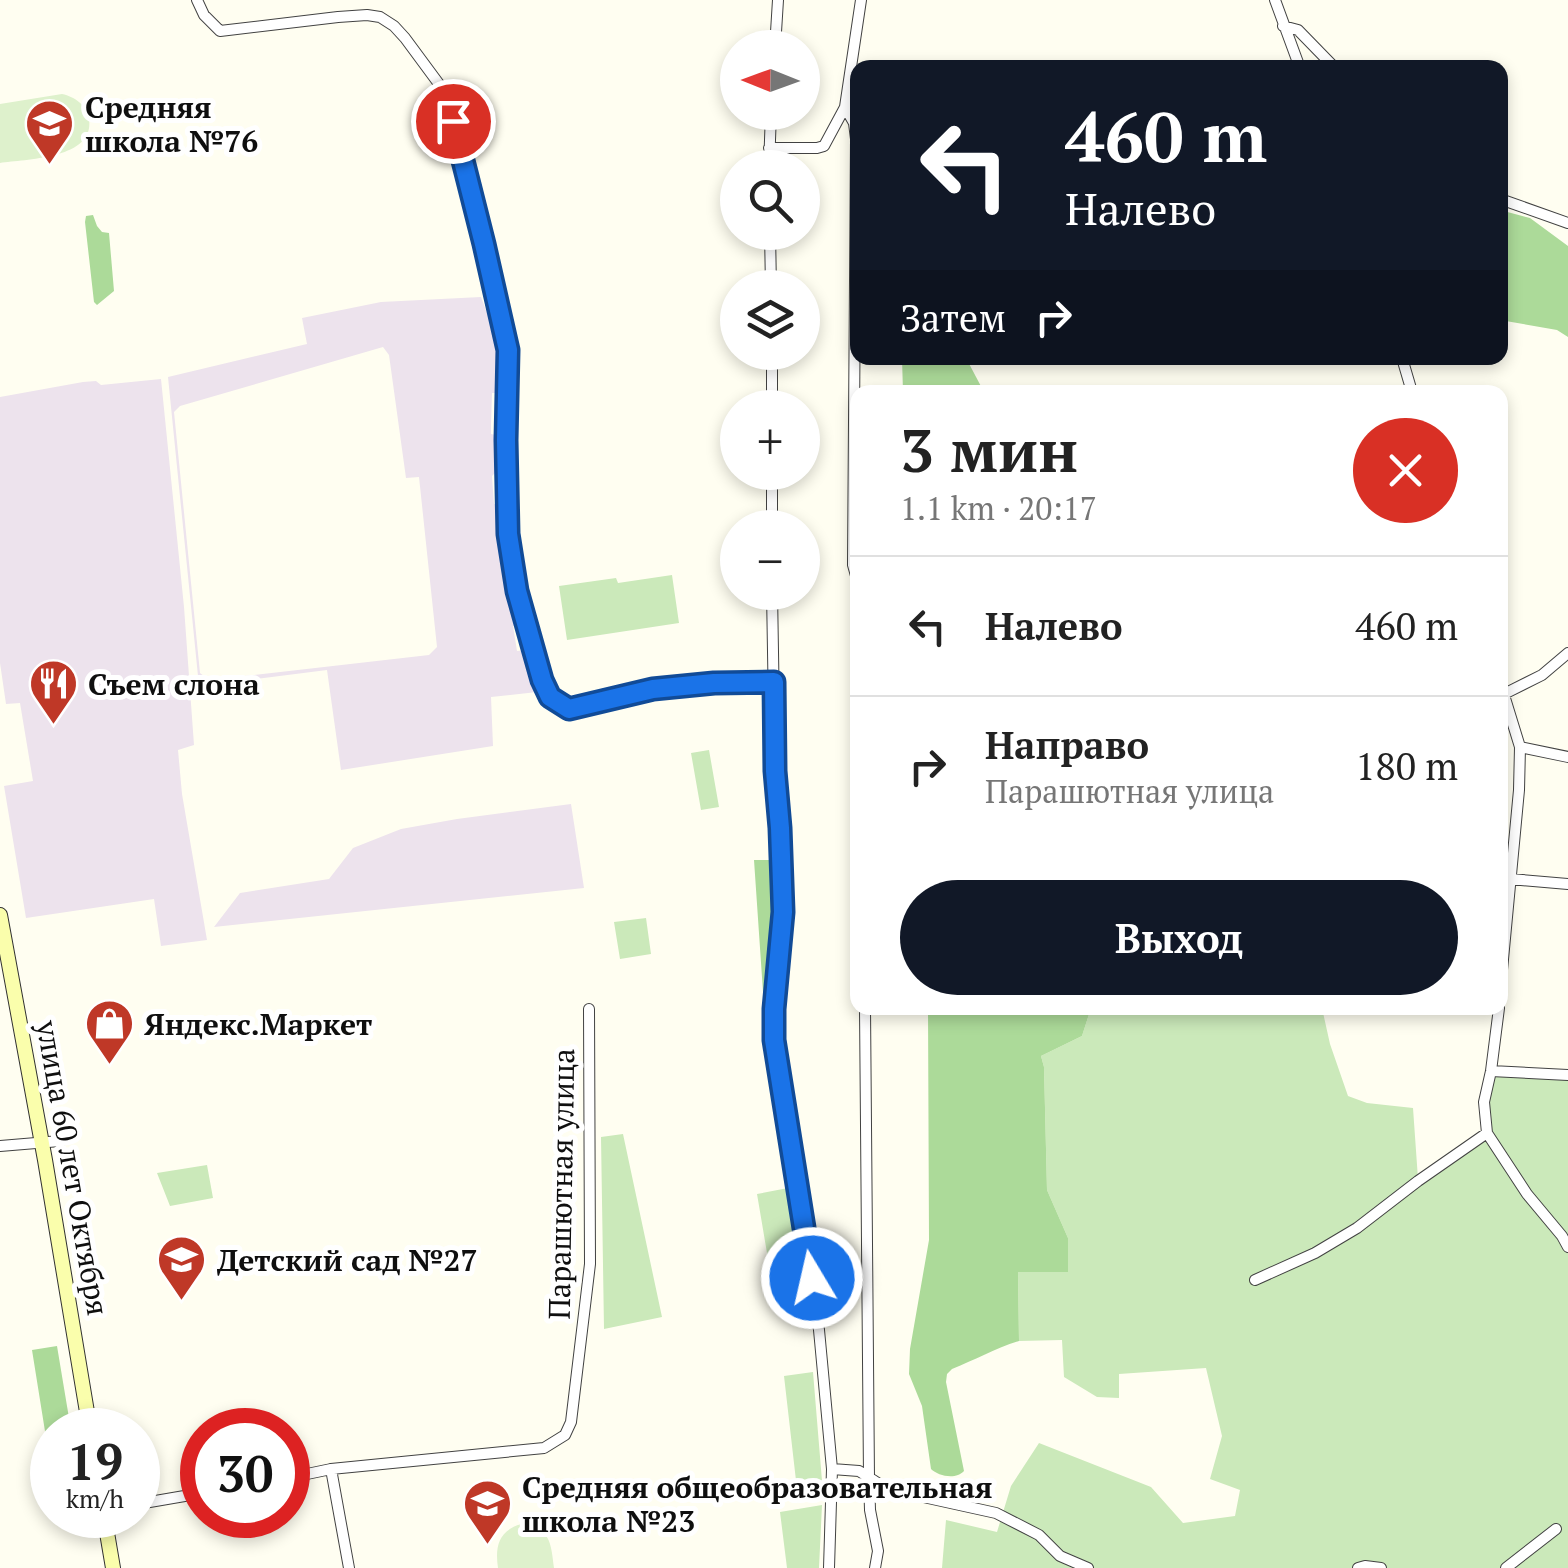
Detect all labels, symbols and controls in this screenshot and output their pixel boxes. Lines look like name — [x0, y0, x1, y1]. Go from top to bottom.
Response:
north arrow — [720, 30, 820, 130]
map controls — [720, 30, 820, 610]
pin — [411, 79, 496, 164]
place label: Средняя школа №76 — [85, 87, 258, 161]
text: 460 m — [1065, 89, 1267, 182]
icon: arrive — [426, 94, 481, 149]
school or university icon: Средняя школа №76 — [24, 98, 76, 166]
icon: left — [900, 100, 1030, 230]
button: search — [720, 150, 820, 250]
text: Налево — [1065, 178, 1216, 238]
button: layers — [720, 270, 820, 370]
icon: right — [1026, 290, 1081, 345]
text: Затем — [900, 293, 1006, 343]
button: + — [720, 390, 820, 490]
text: 3 мин — [900, 410, 1078, 489]
button: close — [1353, 418, 1458, 523]
text: 1.1 km · 20:17 — [900, 487, 1097, 529]
button: − — [720, 510, 820, 610]
icon: left — [900, 599, 955, 654]
text: Налево — [985, 601, 1123, 651]
text: 460 m — [1355, 601, 1458, 651]
restaurant icon: Съем слона — [27, 658, 79, 726]
place label: Съем слона — [88, 664, 260, 704]
text: Направо — [985, 720, 1149, 770]
icon: right — [900, 739, 955, 794]
text: 180 m — [1355, 741, 1458, 791]
text: Парашютная улица — [985, 770, 1274, 812]
button: Выход — [900, 880, 1458, 995]
shop icon: Яндекс.Маркет — [83, 998, 135, 1066]
place label: Яндекс.Маркет — [144, 1004, 372, 1044]
street label: улица 60 лет Октября — [27, 1016, 119, 1319]
street label: Парашютная улица — [539, 1048, 583, 1320]
position arrow — [760, 1226, 864, 1330]
school or university icon: Детский сад №27 — [156, 1234, 208, 1302]
place label: Детский сад №27 — [217, 1240, 478, 1280]
speed limit sign: 30 — [180, 1408, 310, 1538]
text: 19 — [67, 1428, 123, 1494]
place label: Средняя общеобразовательная школа №23 — [522, 1467, 993, 1541]
school or university icon: Средняя общеобразовательная школа №23 — [461, 1478, 513, 1546]
text: km/h — [66, 1482, 124, 1515]

